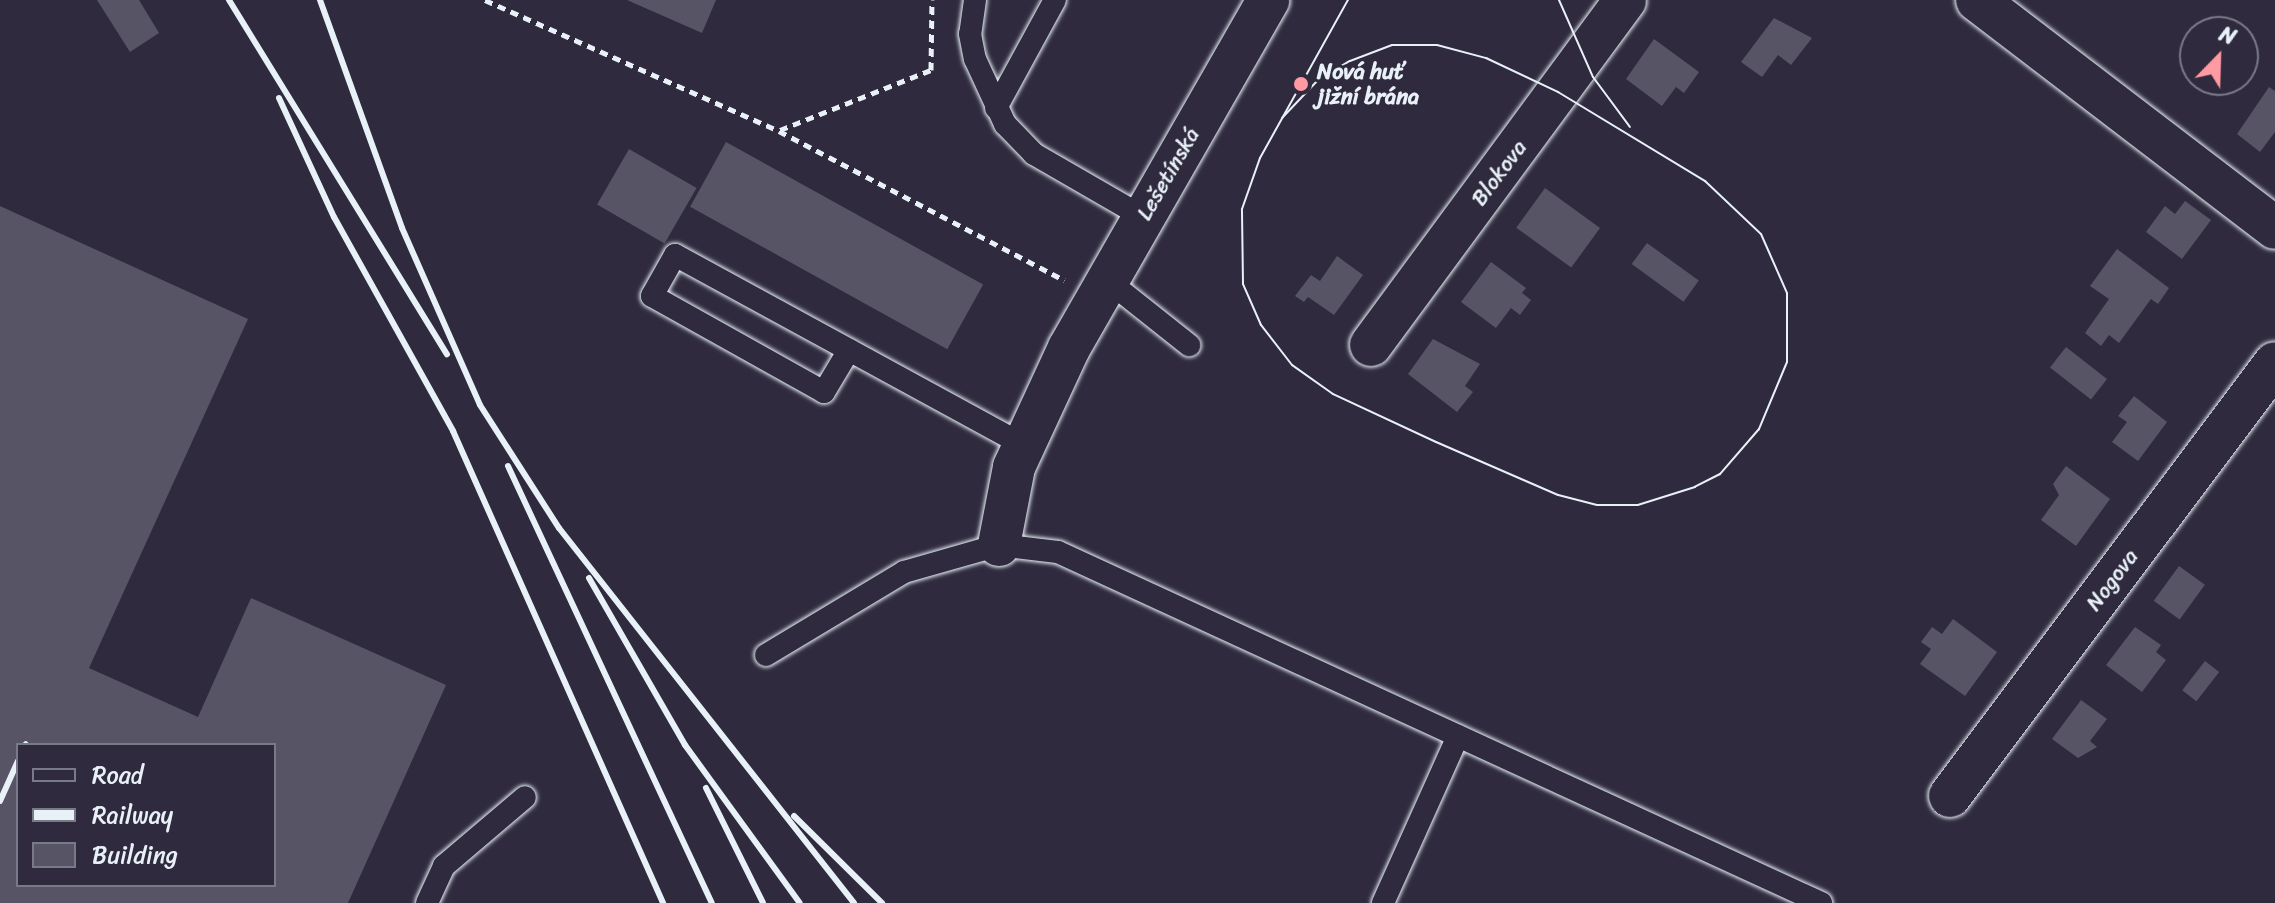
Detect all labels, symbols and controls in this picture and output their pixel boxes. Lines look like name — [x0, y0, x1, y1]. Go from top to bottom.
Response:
text: N — [2213, 14, 2242, 56]
north arrow — [2179, 16, 2259, 96]
place label: Nová huť jižní brána — [1317, 58, 1419, 110]
marker: Nová huť jižní brána — [1292, 75, 1310, 93]
street label: Lešetínská — [1131, 123, 1205, 225]
street label: Blokova — [1466, 135, 1532, 211]
street label: Nogova — [2080, 544, 2144, 616]
legend — [16, 743, 276, 887]
text: Road — [92, 754, 143, 796]
text: Railway — [92, 794, 173, 836]
text: Building — [92, 834, 178, 876]

